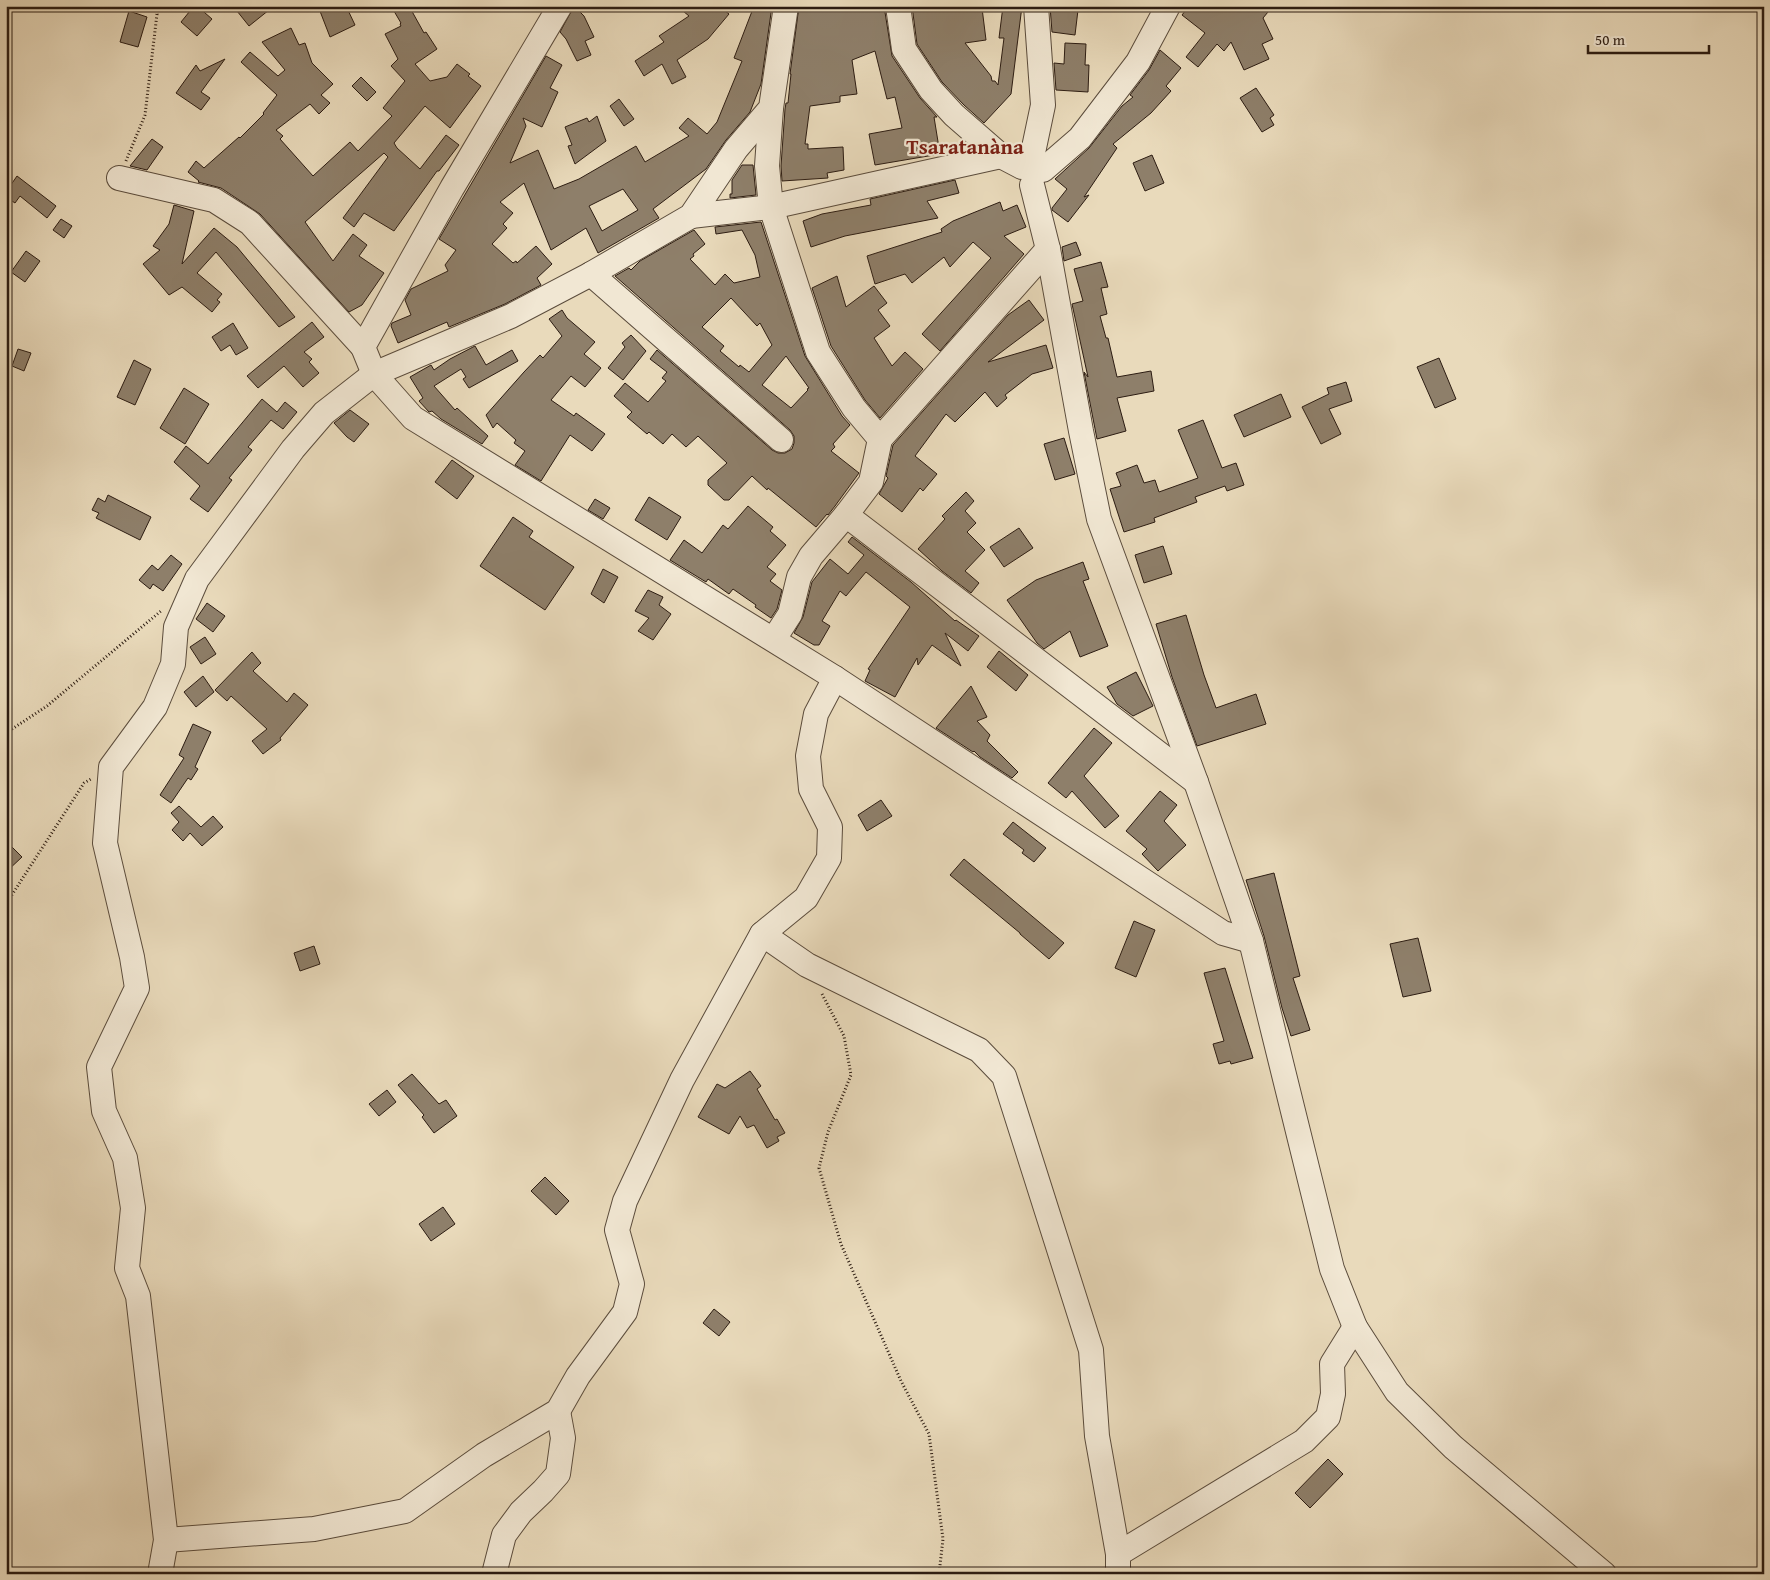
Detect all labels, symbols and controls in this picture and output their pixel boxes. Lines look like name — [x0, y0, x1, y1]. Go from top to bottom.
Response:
scale bar — [1588, 22, 1709, 54]
text: 50 m — [1595, 29, 1626, 50]
district label: Tsaratanàna — [906, 131, 1024, 162]

